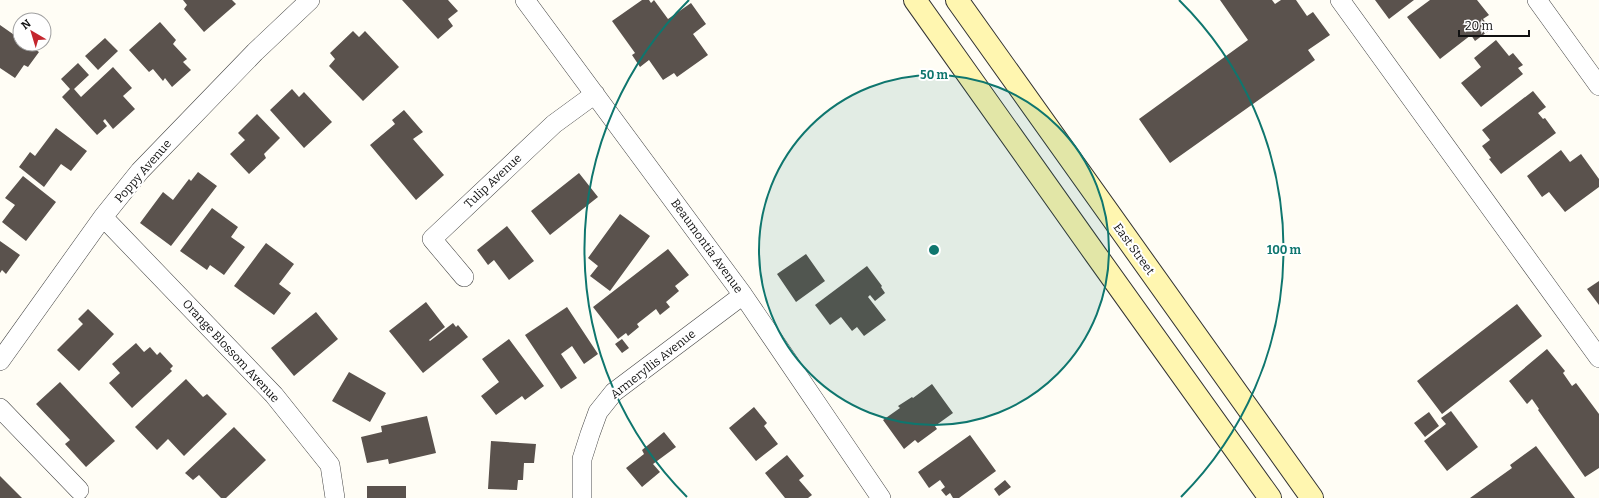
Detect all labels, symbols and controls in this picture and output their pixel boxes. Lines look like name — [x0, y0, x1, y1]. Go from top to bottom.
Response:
north arrow — [12, 12, 52, 52]
scale bar — [1459, 12, 1529, 38]
text: N — [19, 16, 34, 32]
text: 20 m — [1465, 19, 1494, 33]
text: 50 m — [920, 68, 948, 82]
street label: Poppy Avenue — [112, 137, 174, 205]
street label: Tulip Avenue — [462, 151, 524, 211]
street label: Beaumontia Avenue — [668, 196, 746, 296]
street label: East Street — [1111, 221, 1158, 278]
centre of rings — [927, 243, 941, 257]
text: 100 m — [1267, 243, 1302, 257]
street label: Orange Blossom Avenue — [180, 297, 282, 405]
street label: Armeryllis Avenue — [608, 326, 698, 402]

